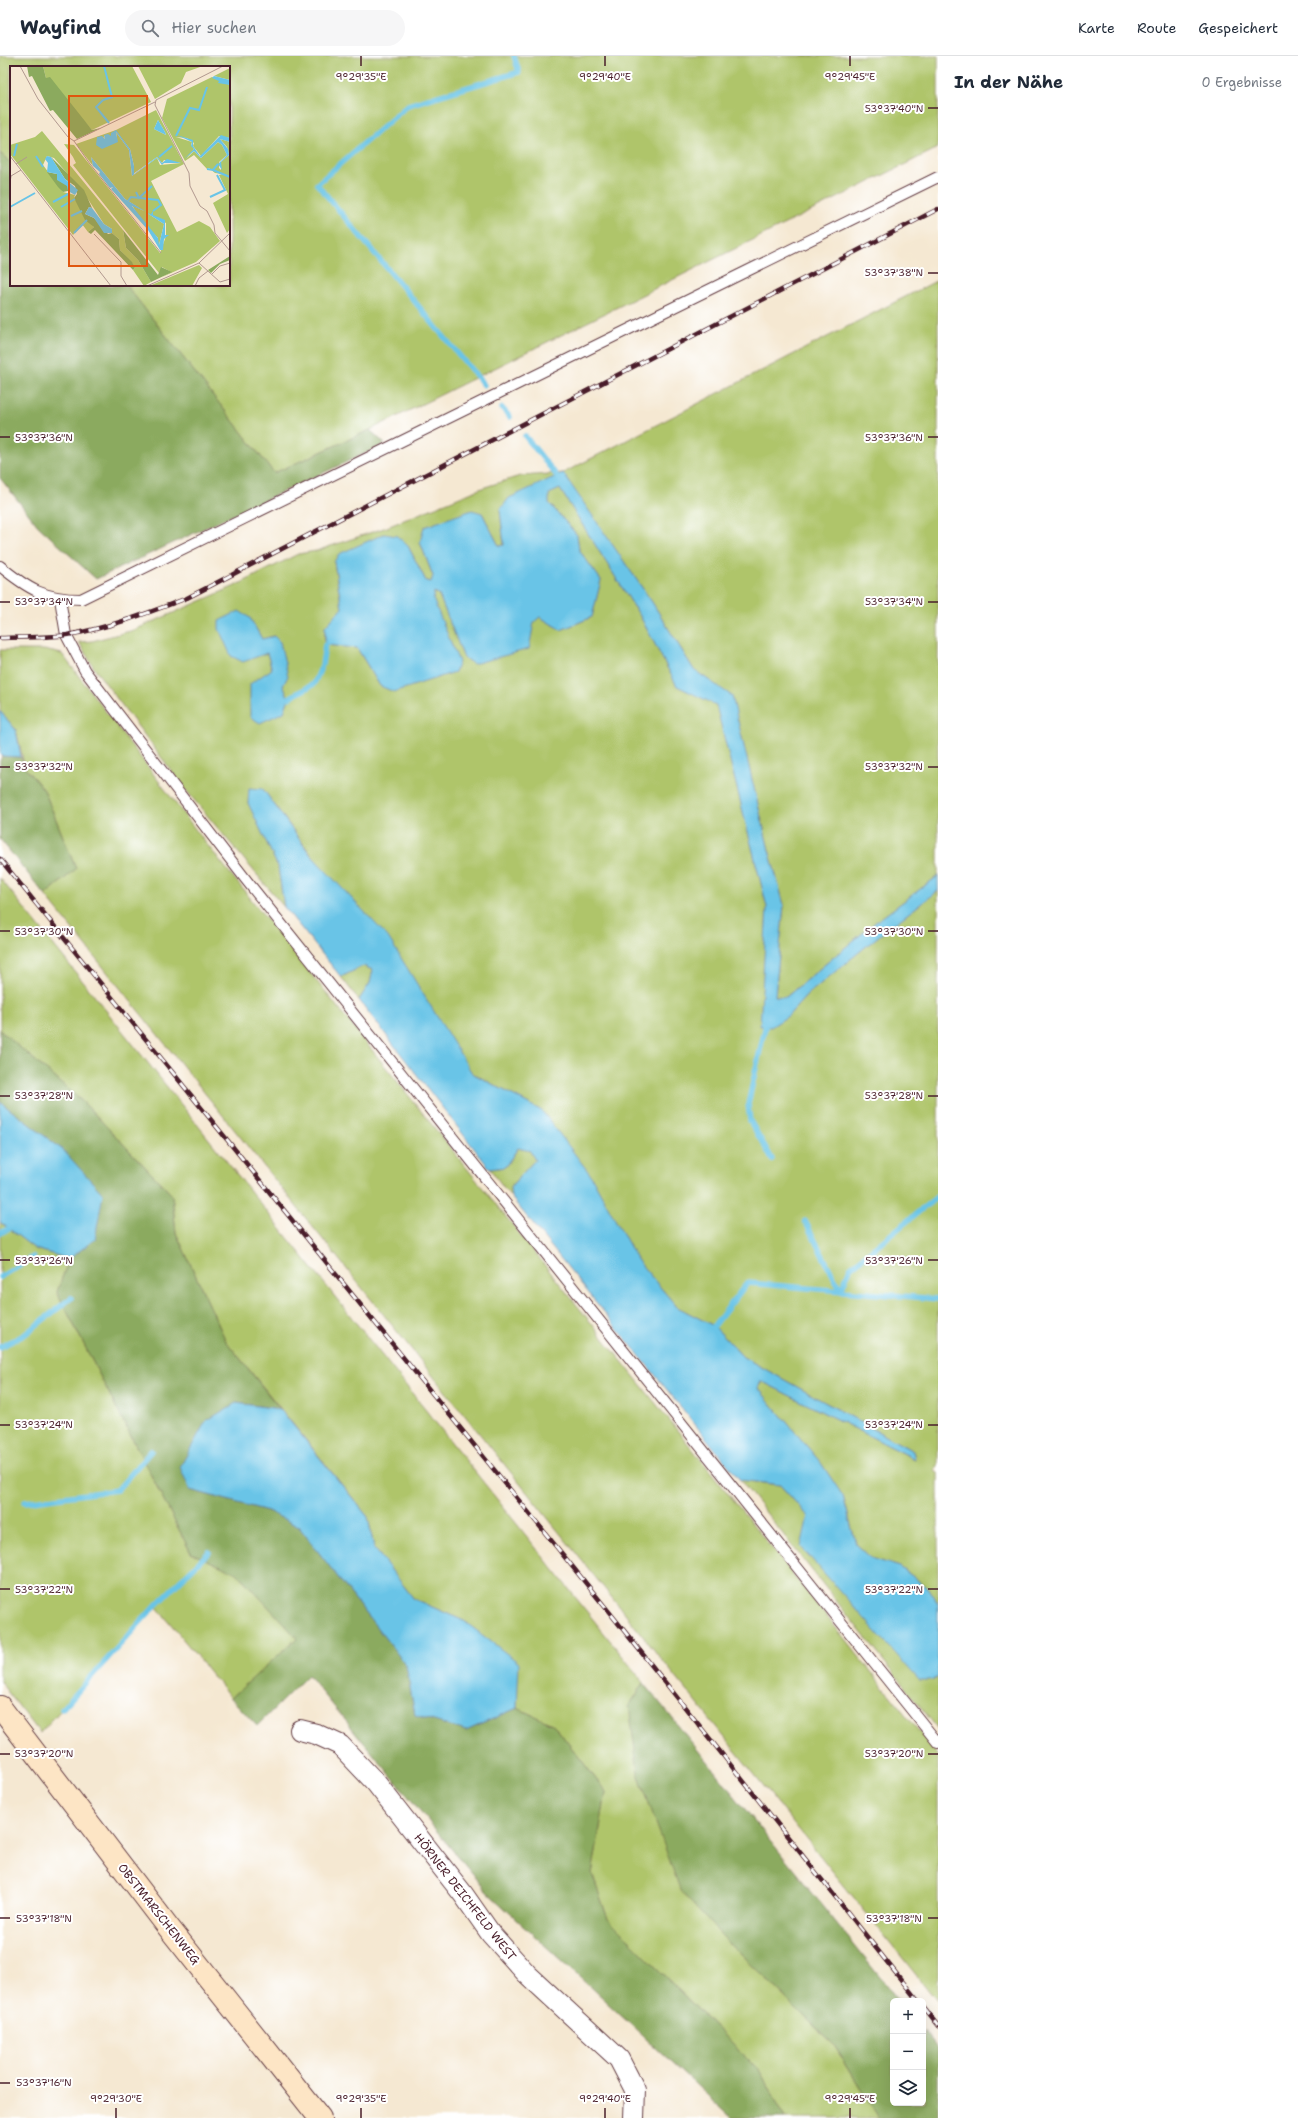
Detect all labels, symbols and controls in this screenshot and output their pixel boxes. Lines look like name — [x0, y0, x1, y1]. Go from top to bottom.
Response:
search box — [125, 10, 405, 46]
text: Wayfind — [20, 15, 101, 40]
icon: search — [139, 17, 161, 39]
text: Hier suchen — [171, 18, 256, 38]
text: Karte — [1078, 19, 1115, 37]
text: Route — [1137, 19, 1176, 37]
text: Gespeichert — [1198, 19, 1278, 37]
inset map — [10, 66, 230, 286]
text: 9°29'35"E — [336, 70, 386, 83]
text: 9°29'40"E — [579, 70, 631, 83]
text: 9°29'45"E — [825, 70, 875, 83]
text: In der Nähe — [954, 71, 1063, 93]
text: 0 Ergebnisse — [1202, 74, 1282, 91]
text: 53°37'40"N — [865, 102, 923, 115]
text: 53°37'38"N — [865, 266, 923, 279]
text: 53°37'36"N — [15, 431, 73, 444]
text: 53°37'36"N — [865, 431, 923, 444]
text: 53°37'34"N — [15, 595, 73, 608]
text: 53°37'34"N — [865, 595, 923, 608]
text: 53°37'32"N — [15, 760, 73, 773]
text: 53°37'32"N — [865, 760, 923, 773]
text: 53°37'30"N — [15, 925, 73, 938]
text: 53°37'30"N — [865, 925, 923, 938]
text: 53°37'28"N — [15, 1089, 73, 1102]
text: 53°37'28"N — [865, 1089, 923, 1102]
text: 53°37'26"N — [15, 1254, 73, 1267]
text: 53°37'26"N — [865, 1254, 923, 1267]
text: 53°37'24"N — [15, 1418, 73, 1431]
text: 53°37'24"N — [865, 1418, 923, 1431]
text: 53°37'22"N — [15, 1583, 73, 1596]
text: 53°37'22"N — [865, 1583, 923, 1596]
text: 53°37'20"N — [15, 1747, 73, 1760]
text: 53°37'20"N — [865, 1747, 923, 1760]
street label: HÖRNER DEICHFELD WEST — [410, 1830, 520, 1964]
street label: OBSTMARSCHENWEG — [114, 1860, 204, 1968]
text: 53°37'18"N — [16, 1912, 72, 1925]
text: 53°37'18"N — [866, 1912, 922, 1925]
map controls — [890, 1998, 926, 2106]
button: + — [890, 1998, 926, 2034]
button: − — [890, 2034, 926, 2070]
button: layers — [890, 2070, 926, 2106]
text: 53°37'16"N — [16, 2076, 72, 2089]
text: 9°29'30"E — [90, 2092, 142, 2105]
text: 9°29'35"E — [336, 2092, 386, 2105]
text: 9°29'40"E — [579, 2092, 631, 2105]
text: 9°29'45"E — [825, 2092, 875, 2105]

